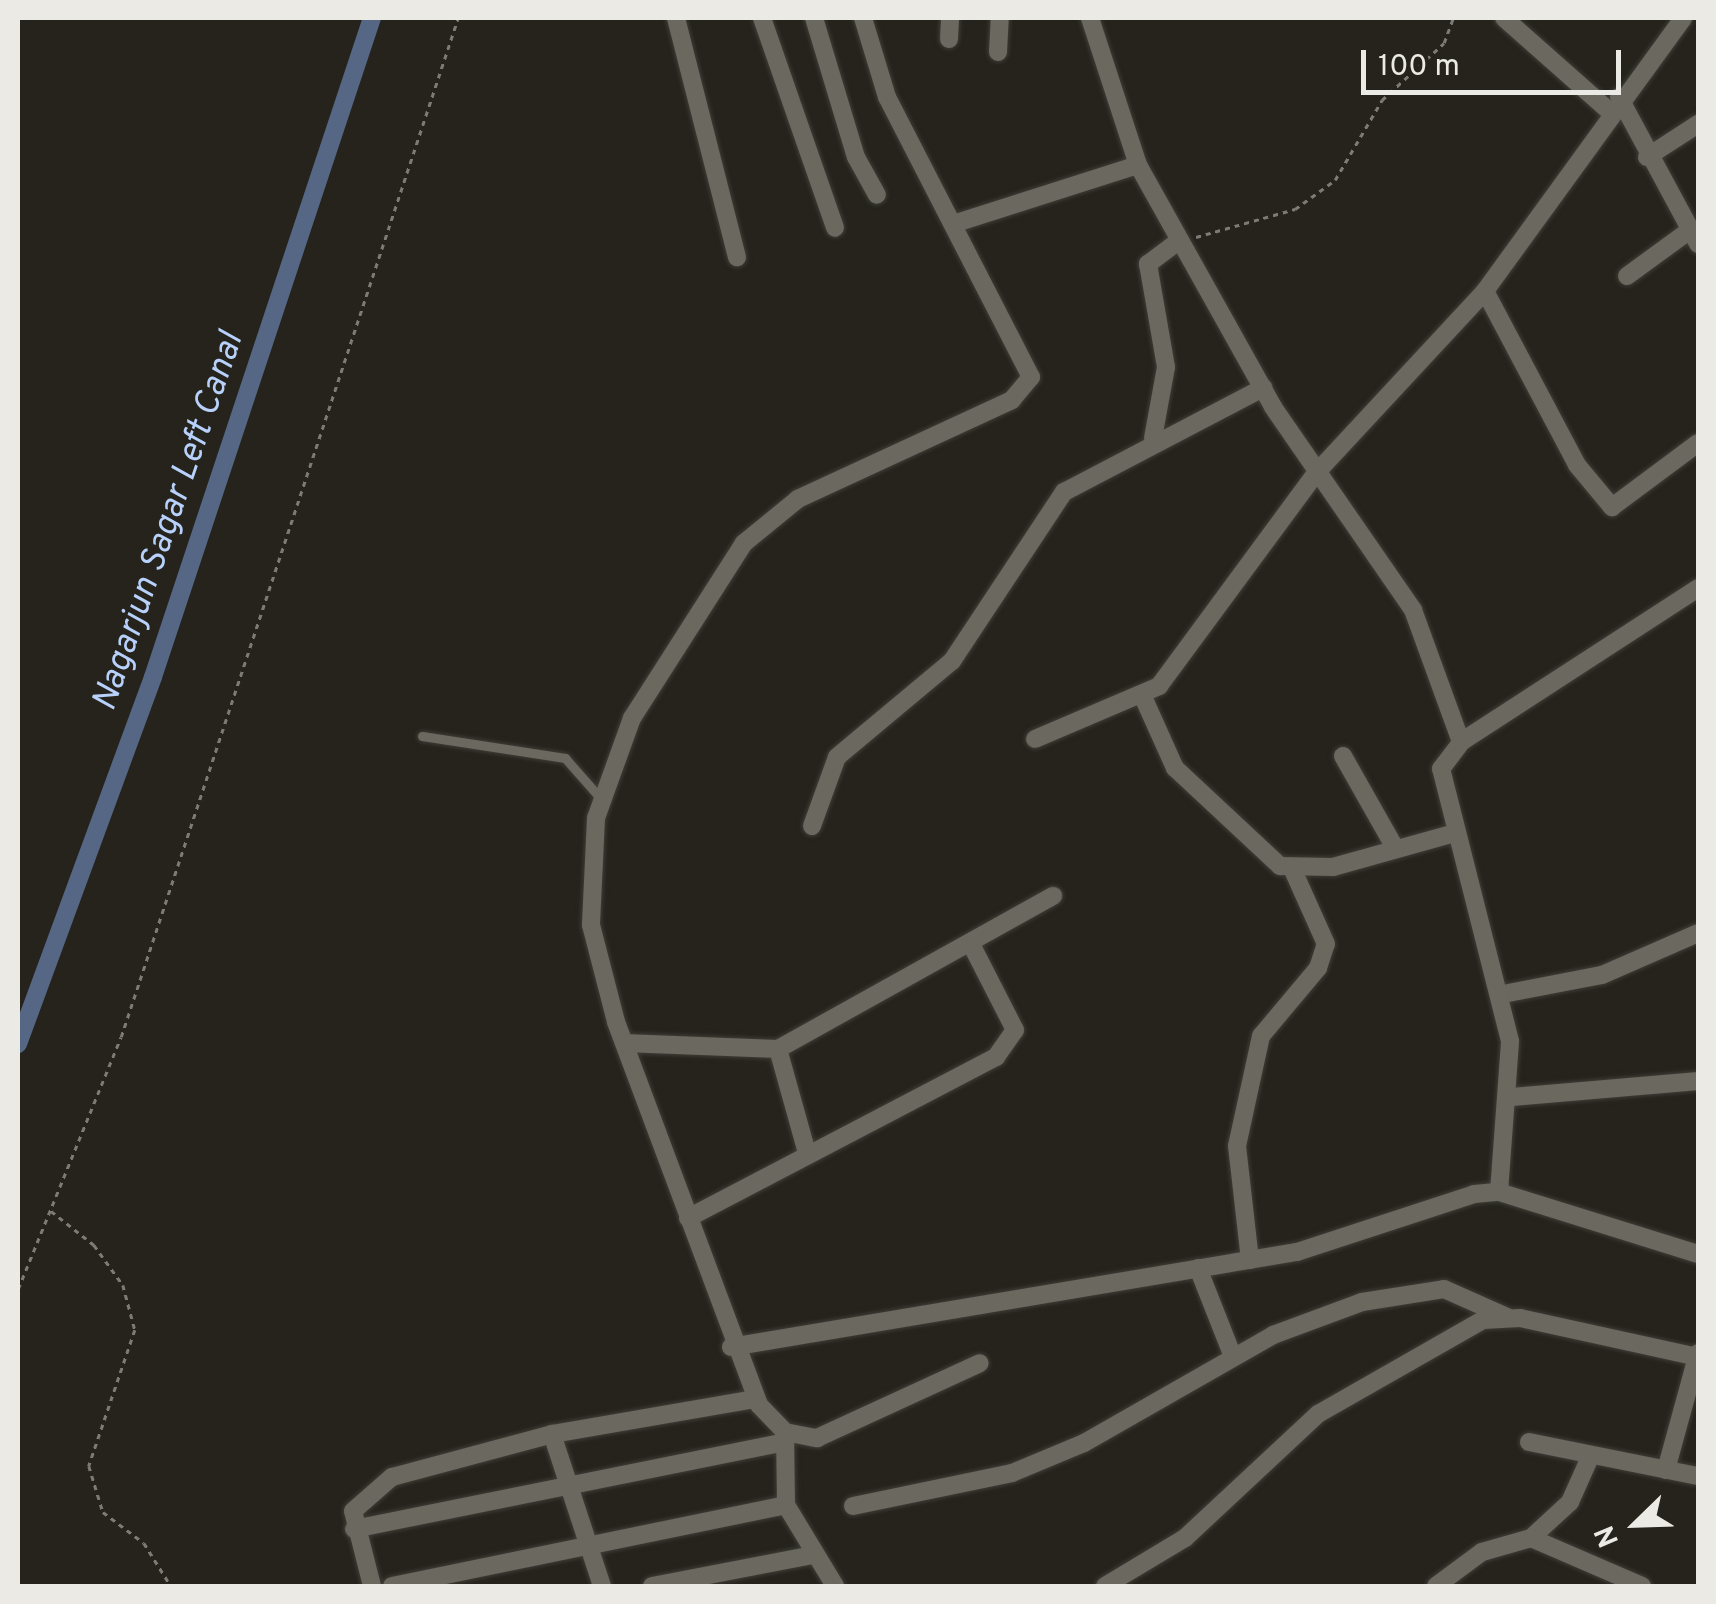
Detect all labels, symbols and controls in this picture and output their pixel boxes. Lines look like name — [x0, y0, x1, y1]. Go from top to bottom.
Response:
scale bar — [1366, 30, 1626, 92]
text: 100 m — [1378, 49, 1460, 86]
water label: Nagarjun Sagar Left Canal — [85, 327, 253, 717]
north arrow — [1586, 1474, 1686, 1574]
text: N — [1588, 1519, 1629, 1552]

